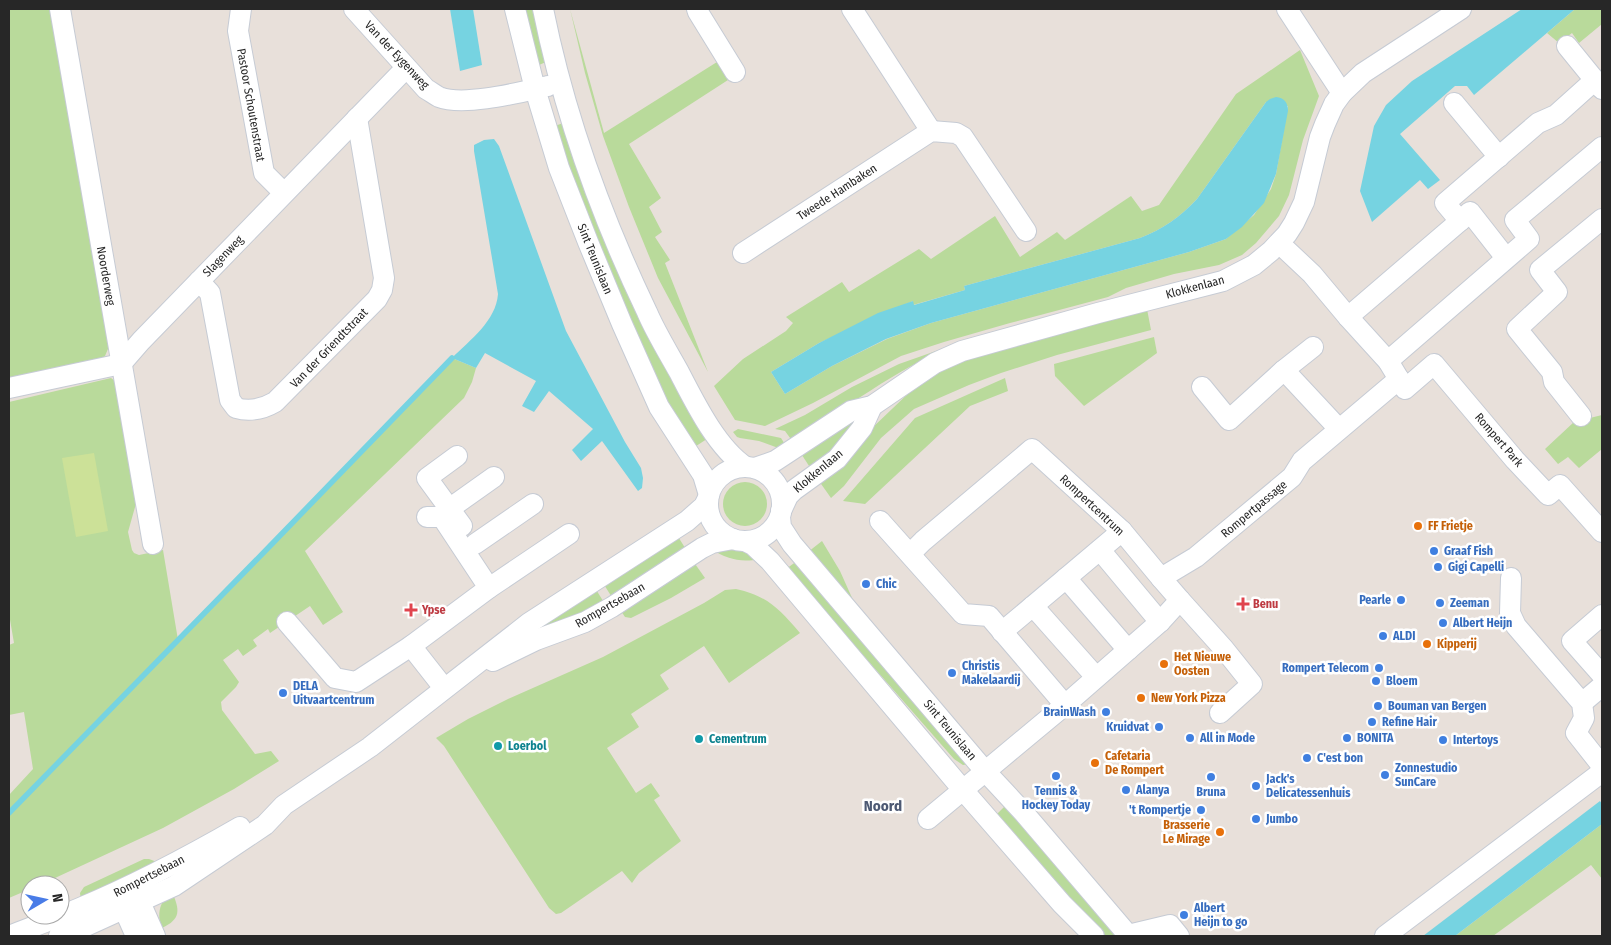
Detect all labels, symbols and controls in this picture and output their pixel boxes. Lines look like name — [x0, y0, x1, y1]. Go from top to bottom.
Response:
street label: Van der Eygenweg — [362, 18, 432, 92]
street label: Pastoor Schoutenstraat — [234, 47, 268, 163]
street label: Tweede Hambaken — [794, 161, 880, 223]
street label: Sint Teunislaan — [575, 222, 615, 296]
street label: Slagenweg — [200, 232, 246, 280]
street label: Noorderweg — [94, 245, 118, 307]
street label: Klokkenlaan — [1164, 272, 1226, 302]
street label: Van der Griendtstraat — [287, 305, 371, 391]
street label: Rompert Park — [1472, 410, 1526, 470]
street label: Klokkenlaan — [790, 446, 846, 496]
street label: Rompertcentrum — [1057, 472, 1127, 538]
street label: Rompertpassage — [1218, 477, 1290, 541]
place label: FF Frietje — [1428, 519, 1473, 533]
marker: FF Frietje — [1412, 520, 1424, 532]
place label: Graaf Fish — [1444, 544, 1493, 558]
marker: Graaf Fish — [1428, 545, 1440, 557]
place label: Gigi Capelli — [1448, 560, 1504, 574]
marker: Gigi Capelli — [1432, 561, 1444, 573]
place label: Chic — [876, 577, 898, 591]
marker: Chic — [860, 578, 872, 590]
street label: Rompertsebaan — [573, 580, 647, 630]
place label: Pearle — [1359, 593, 1391, 607]
marker: Pearle — [1395, 594, 1407, 606]
place label: Zeeman — [1450, 596, 1489, 610]
place label: Benu — [1253, 597, 1278, 611]
marker: Zeeman — [1434, 597, 1446, 609]
marker: Benu — [1237, 598, 1249, 610]
marker: Ypse — [404, 603, 418, 617]
place label: Ypse — [421, 603, 446, 617]
place label: Albert Heijn — [1452, 616, 1512, 630]
marker: Albert Heijn — [1437, 617, 1449, 629]
place label: ALDI — [1392, 629, 1415, 643]
marker: ALDI — [1377, 630, 1389, 642]
place label: Kipperij — [1437, 637, 1477, 651]
marker: Kipperij — [1421, 638, 1433, 650]
place label: Het Nieuwe Oosten — [1174, 650, 1231, 678]
marker: Het Nieuwe Oosten — [1158, 658, 1170, 670]
place label: Christis Makelaardij — [962, 659, 1021, 687]
place label: Rompert Telecom — [1282, 661, 1369, 675]
marker: Rompert Telecom — [1373, 662, 1385, 674]
marker: Christis Makelaardij — [946, 667, 958, 679]
place label: Bloem — [1386, 674, 1418, 688]
marker: Bloem — [1370, 675, 1382, 687]
place label: DELA Uitvaartcentrum — [293, 679, 374, 707]
marker: DELA Uitvaartcentrum — [277, 687, 289, 699]
place label: New York Pizza — [1151, 691, 1226, 705]
marker: New York Pizza — [1135, 692, 1147, 704]
street label: Sint Teunislaan — [921, 697, 979, 763]
place label: Bouman van Bergen — [1388, 699, 1487, 713]
marker: Bouman van Bergen — [1372, 700, 1384, 712]
place label: BrainWash — [1044, 705, 1096, 719]
marker: BrainWash — [1100, 706, 1112, 718]
place label: Refine Hair — [1382, 715, 1437, 729]
marker: Refine Hair — [1366, 716, 1378, 728]
place label: Kruidvat — [1106, 720, 1150, 734]
marker: Kruidvat — [1153, 721, 1165, 733]
place label: All in Mode — [1199, 731, 1255, 745]
place label: BONITA — [1357, 731, 1394, 745]
place label: Cementrum — [709, 732, 767, 746]
marker: All in Mode — [1184, 732, 1196, 744]
marker: BONITA — [1341, 732, 1353, 744]
marker: Cementrum — [693, 733, 705, 745]
place label: Intertoys — [1453, 733, 1499, 747]
marker: Intertoys — [1437, 734, 1449, 746]
place label: Loerbol — [508, 739, 547, 753]
marker: Loerbol — [492, 740, 504, 752]
place label: Cafetaria De Rompert — [1105, 749, 1165, 777]
place label: C'est bon — [1317, 751, 1363, 765]
marker: C'est bon — [1301, 752, 1313, 764]
marker: Cafetaria De Rompert — [1089, 757, 1101, 769]
place label: Zonnestudio SunCare — [1395, 761, 1458, 789]
marker: Zonnestudio SunCare — [1379, 769, 1391, 781]
marker: Tennis & Hockey Today — [1050, 770, 1062, 782]
marker: Bruna — [1205, 771, 1217, 783]
place label: Jack's Delicatessenhuis — [1265, 772, 1351, 800]
marker: Jack's Delicatessenhuis — [1250, 780, 1262, 792]
place label: Alanya — [1135, 783, 1169, 797]
place label: Tennis & Hockey Today — [1022, 784, 1091, 812]
marker: Alanya — [1120, 784, 1132, 796]
place label: Bruna — [1196, 785, 1226, 799]
district label: Noord — [864, 797, 902, 815]
place label: 't Rompertje — [1129, 803, 1191, 817]
marker: 't Rompertje — [1195, 804, 1207, 816]
place label: Jumbo — [1265, 812, 1298, 826]
marker: Jumbo — [1250, 813, 1262, 825]
place label: Brasserie Le Mirage — [1163, 818, 1210, 846]
marker: Brasserie Le Mirage — [1214, 826, 1226, 838]
street label: Rompertsebaan — [111, 852, 187, 900]
north arrow — [20, 875, 70, 925]
text: N — [48, 893, 66, 904]
place label: Albert Heijn to go — [1193, 901, 1248, 929]
marker: Albert Heijn to go — [1178, 909, 1190, 921]

